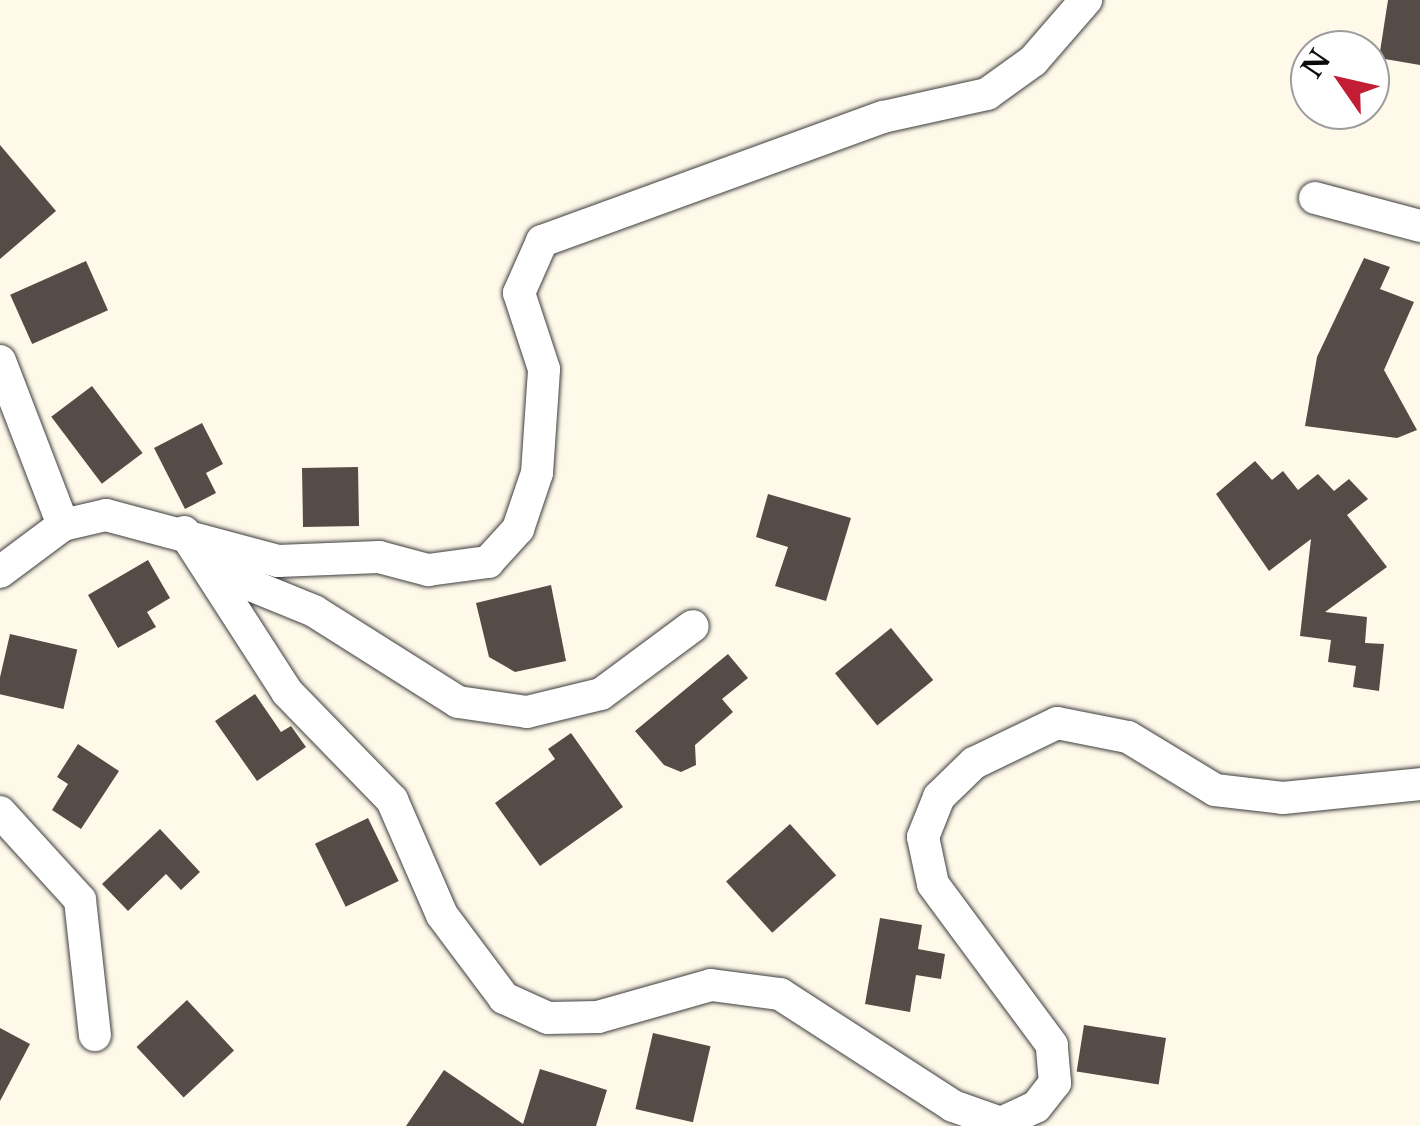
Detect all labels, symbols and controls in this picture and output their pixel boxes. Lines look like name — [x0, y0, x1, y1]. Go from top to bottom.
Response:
north arrow — [1290, 30, 1390, 130]
text: N — [1294, 43, 1338, 85]

